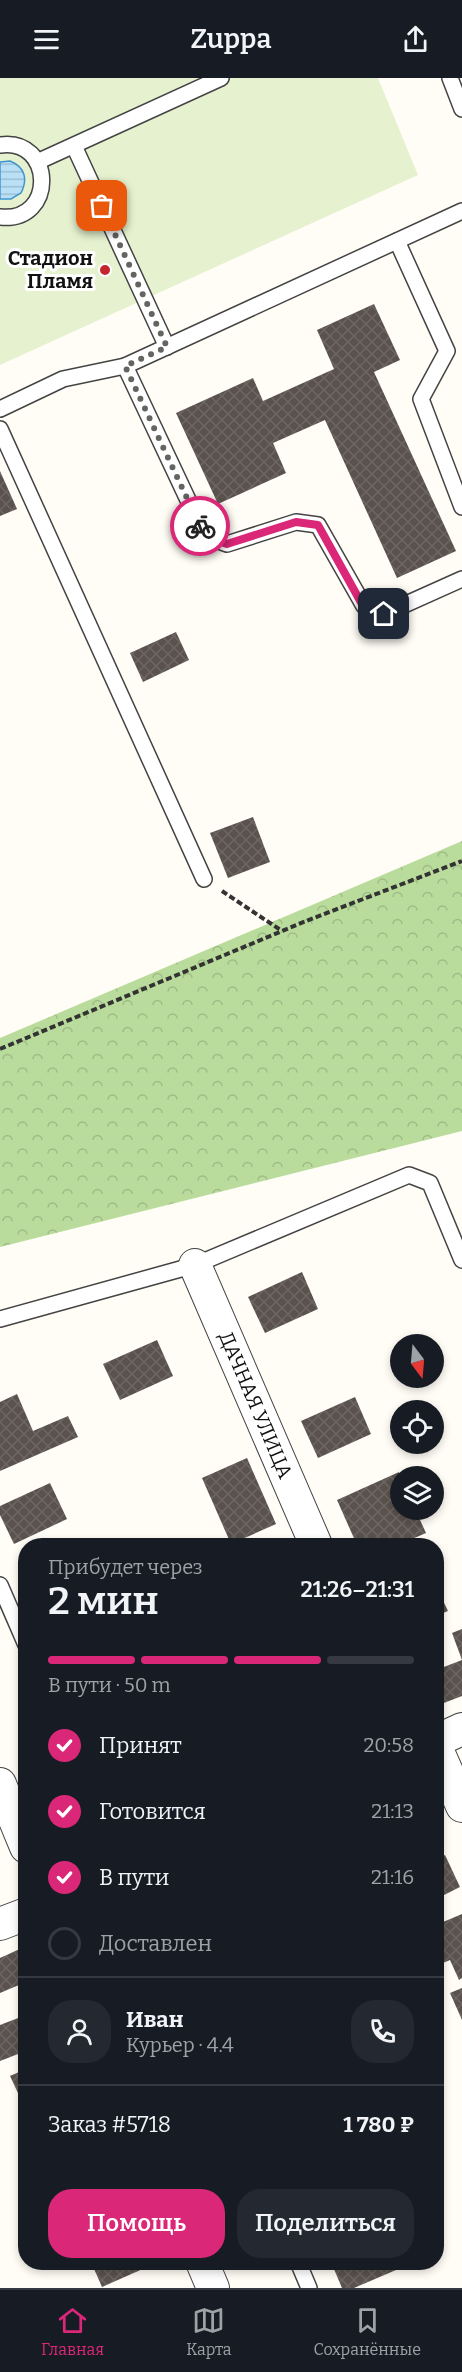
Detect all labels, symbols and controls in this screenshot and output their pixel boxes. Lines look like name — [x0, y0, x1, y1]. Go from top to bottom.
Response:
icon: menu — [30, 23, 63, 56]
text: Zuppa — [191, 23, 271, 55]
icon: share — [399, 23, 432, 56]
pin — [76, 180, 127, 231]
icon: bag — [85, 189, 118, 222]
place label: Стадион Пламя — [8, 246, 93, 293]
marker: Стадион Пламя — [98, 263, 112, 277]
courier — [170, 496, 230, 556]
icon: bike — [184, 510, 217, 543]
pin — [358, 588, 409, 639]
icon: home — [367, 597, 400, 630]
street label: ДАЧНАЯ УЛИЦА — [214, 1328, 298, 1483]
north arrow — [390, 1334, 444, 1388]
map controls — [390, 1334, 444, 1520]
button: locate — [390, 1400, 444, 1454]
button: layers — [390, 1466, 444, 1520]
text: Прибудет через — [48, 1555, 203, 1579]
text: 21:26–21:31 — [301, 1576, 414, 1603]
text: 2 мин — [48, 1578, 159, 1624]
text: В пути · 50 m — [48, 1673, 171, 1697]
icon: check — [48, 1729, 81, 1762]
text: Принят — [99, 1732, 182, 1759]
text: 20:58 — [363, 1733, 414, 1757]
icon: check — [48, 1795, 81, 1828]
text: Готовится — [99, 1798, 206, 1825]
text: 21:13 — [371, 1799, 414, 1823]
icon: check — [48, 1861, 81, 1894]
text: В пути — [99, 1864, 169, 1891]
text: 21:16 — [371, 1865, 414, 1889]
text: Доставлен — [99, 1930, 212, 1957]
button: person — [48, 2000, 111, 2063]
button: phone — [351, 2000, 414, 2063]
text: Иван — [126, 2006, 184, 2033]
text: Курьер · 4.4 — [126, 2033, 234, 2057]
text: Заказ #5718 — [48, 2111, 171, 2138]
text: 1 780 ₽ — [343, 2111, 414, 2138]
button: Помощь — [48, 2189, 225, 2258]
button: Поделиться — [237, 2189, 414, 2258]
tab: Главная — [41, 2304, 104, 2359]
tab: Карта — [186, 2304, 231, 2359]
tab: Сохранённые — [314, 2304, 421, 2359]

